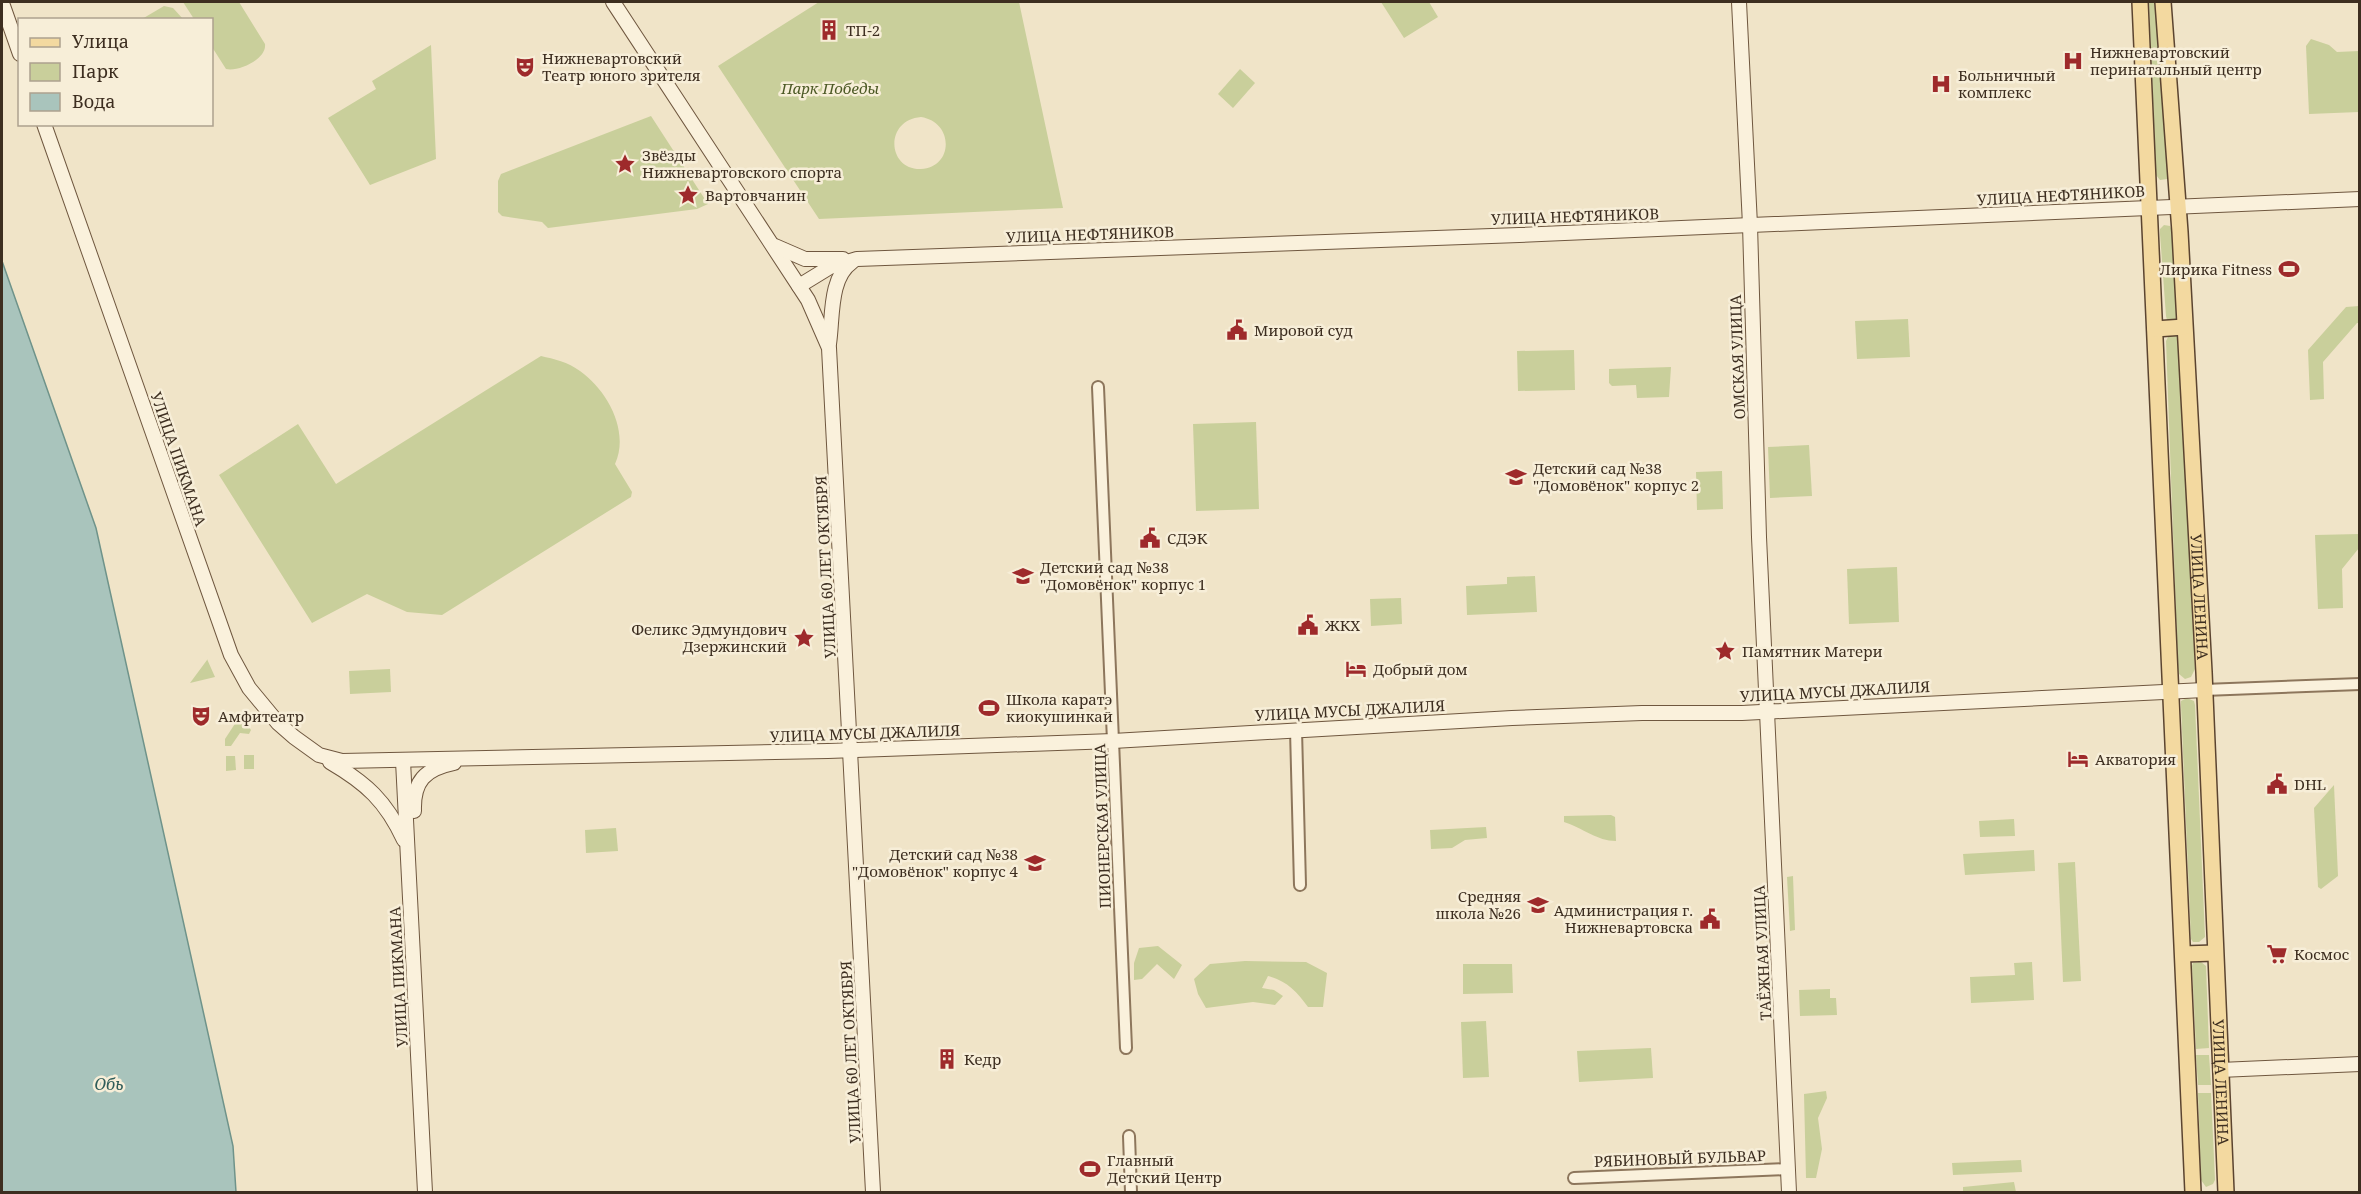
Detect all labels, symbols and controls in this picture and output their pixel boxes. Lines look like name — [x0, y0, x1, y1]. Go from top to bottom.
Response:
legend — [18, 18, 213, 126]
building icon: ТП-2 — [817, 18, 841, 42]
place label: ТП-2 — [846, 20, 880, 40]
text: Улица — [72, 29, 129, 53]
place label: Нижневартовский перинатальный центр — [2090, 42, 2262, 79]
place label: Нижневартовский Театр юного зрителя — [542, 48, 701, 85]
hospital icon: Нижневартовский перинатальный центр — [2061, 49, 2085, 73]
theatre icon: Нижневартовский Театр юного зрителя — [513, 55, 537, 79]
text: Парк — [72, 59, 119, 83]
place label: Больничный комплекс — [1958, 65, 2056, 102]
hospital icon: Больничный комплекс — [1929, 72, 1953, 96]
park label: Парк Победы — [780, 78, 880, 98]
text: Вода — [72, 89, 116, 113]
place label: Звёзды Нижневартовского спорта — [642, 145, 842, 182]
place icon: Звёзды Нижневартовского спорта — [613, 152, 637, 176]
street label: УЛИЦА НЕФТЯНИКОВ — [1977, 181, 2145, 209]
place icon: Вартовчанин — [676, 183, 700, 207]
place label: Вартовчанин — [705, 185, 806, 205]
street label: УЛИЦА НЕФТЯНИКОВ — [1491, 203, 1659, 229]
street label: УЛИЦА НЕФТЯНИКОВ — [1006, 221, 1174, 247]
sports icon: Лирика Fitness — [2277, 257, 2301, 281]
place label: Лирика Fitness — [2160, 259, 2272, 279]
street label: ОМСКАЯ УЛИЦА — [1725, 294, 1749, 420]
public building icon: Мировой суд — [1225, 318, 1249, 342]
place label: Мировой суд — [1254, 320, 1353, 340]
street label: УЛИЦА ПИКМАНА — [147, 389, 212, 529]
place label: Детский сад №38 "Домовёнок" корпус 2 — [1533, 458, 1699, 495]
school or university icon: Детский сад №38 "Домовёнок" корпус 2 — [1504, 465, 1528, 489]
street label: УЛИЦА 60 ЛЕТ ОКТЯБРЯ — [810, 475, 840, 659]
public building icon: СДЭК — [1138, 526, 1162, 550]
place label: СДЭК — [1167, 528, 1208, 548]
street label: УЛИЦА ЛЕНИНА — [2186, 533, 2213, 661]
place label: Детский сад №38 "Домовёнок" корпус 1 — [1040, 557, 1206, 594]
school or university icon: Детский сад №38 "Домовёнок" корпус 1 — [1011, 564, 1035, 588]
public building icon: ЖКХ — [1296, 613, 1320, 637]
place label: ЖКХ — [1324, 615, 1360, 635]
place label: Феликс Эдмундович Дзержинский — [631, 619, 787, 656]
place icon: Феликс Эдмундович Дзержинский — [792, 626, 816, 650]
place icon: Памятник Матери — [1713, 639, 1737, 663]
place label: Памятник Матери — [1742, 641, 1883, 661]
hotel icon: Добрый дом — [1344, 657, 1368, 681]
place label: Добрый дом — [1373, 659, 1468, 679]
street label: УЛИЦА МУСЫ ДЖАЛИЛЯ — [1739, 676, 1931, 706]
place label: Школа каратэ киокушинкай — [1006, 689, 1113, 726]
street label: УЛИЦА МУСЫ ДЖАЛИЛЯ — [1254, 695, 1446, 725]
sports icon: Школа каратэ киокушинкай — [977, 696, 1001, 720]
theatre icon: Амфитеатр — [189, 704, 213, 728]
place label: Амфитеатр — [218, 706, 304, 726]
street label: УЛИЦА МУСЫ ДЖАЛИЛЯ — [770, 720, 961, 746]
street label: ПИОНЕРСКАЯ УЛИЦА — [1089, 743, 1115, 909]
hotel icon: Акватория — [2066, 747, 2090, 771]
place label: Акватория — [2095, 749, 2176, 769]
public building icon: DHL — [2265, 772, 2289, 796]
place label: DHL — [2294, 774, 2326, 794]
place label: Детский сад №38 "Домовёнок" корпус 4 — [852, 844, 1019, 881]
school or university icon: Детский сад №38 "Домовёнок" корпус 4 — [1023, 851, 1047, 875]
street label: ТАЁЖНАЯ УЛИЦА — [1748, 884, 1776, 1021]
place label: Средняя школа №26 — [1436, 886, 1521, 923]
school or university icon: Средняя школа №26 — [1526, 893, 1550, 917]
place label: Администрация г. Нижневартовска — [1554, 900, 1693, 937]
street label: УЛИЦА ПИКМАНА — [384, 906, 412, 1048]
public building icon: Администрация г. Нижневартовска — [1698, 907, 1722, 931]
supermarket icon: Космос — [2265, 942, 2289, 966]
place label: Космос — [2294, 944, 2349, 964]
street label: УЛИЦА 60 ЛЕТ ОКТЯБРЯ — [835, 960, 865, 1144]
street label: УЛИЦА ЛЕНИНА — [2209, 1019, 2234, 1146]
building icon: Кедр — [935, 1047, 959, 1071]
place label: Кедр — [964, 1049, 1001, 1069]
water label: Обь — [94, 1073, 124, 1095]
street label: РЯБИНОВЫЙ БУЛЬВАР — [1594, 1145, 1766, 1171]
place label: Главный Детский Центр — [1107, 1150, 1222, 1187]
sports icon: Главный Детский Центр — [1078, 1157, 1102, 1181]

